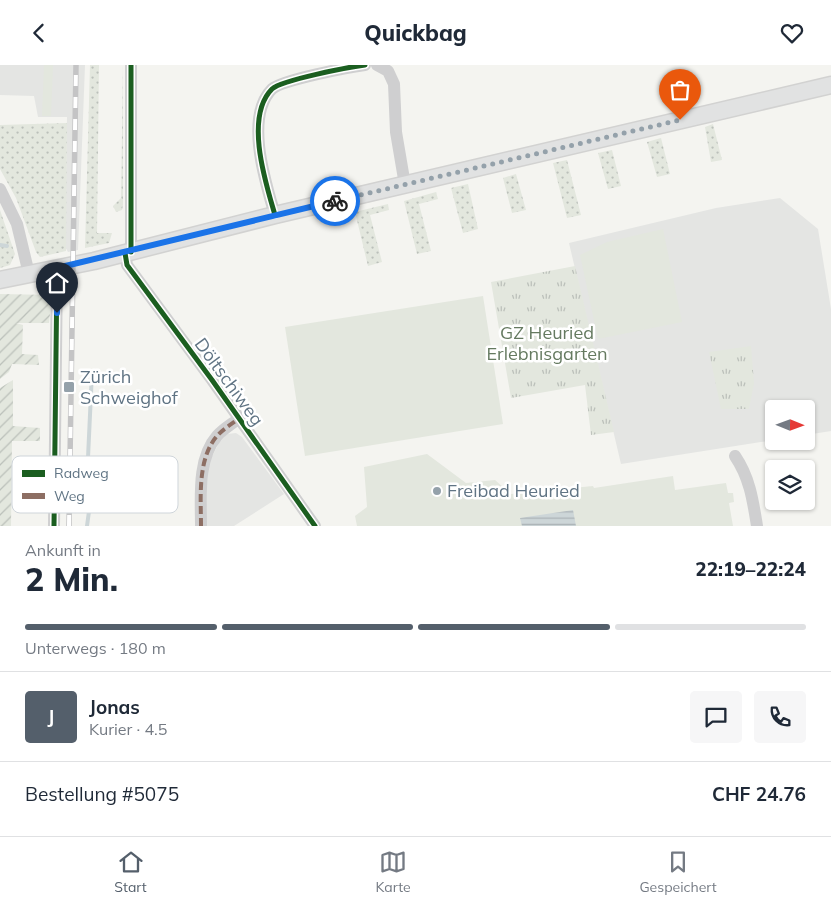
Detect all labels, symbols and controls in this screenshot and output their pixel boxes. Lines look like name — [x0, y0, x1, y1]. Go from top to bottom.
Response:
icon: back — [25, 19, 53, 47]
text: Quickbag — [364, 19, 467, 47]
icon: heart — [778, 19, 806, 47]
pin — [659, 69, 701, 120]
icon: bag — [666, 76, 694, 104]
courier — [310, 176, 360, 226]
icon: bike — [321, 187, 349, 215]
pin — [36, 262, 78, 313]
icon: home — [43, 269, 71, 297]
park label: GZ Heuried Erlebnisgarten — [487, 321, 607, 365]
street label: Döltschiweg — [190, 333, 269, 430]
place label: Zürich Schweighof — [80, 365, 179, 409]
marker: Zürich Schweighof — [62, 380, 76, 394]
north arrow — [765, 400, 815, 450]
map controls — [765, 400, 815, 510]
legend — [12, 456, 178, 513]
button: layers — [765, 460, 815, 510]
text: Radweg — [54, 464, 109, 482]
place label: Freibad Heuried — [447, 479, 580, 502]
marker: Freibad Heuried — [431, 485, 443, 497]
text: Weg — [54, 487, 85, 505]
text: Ankunft in — [25, 540, 101, 560]
text: 22:19–22:24 — [695, 557, 806, 581]
text: 2 Min. — [25, 559, 118, 599]
text: Unterwegs · 180 m — [25, 638, 166, 658]
button: chat — [690, 691, 742, 743]
button: phone — [754, 691, 806, 743]
text: Jonas — [89, 695, 140, 719]
text: J — [48, 705, 54, 729]
text: Kurier · 4.5 — [89, 719, 167, 739]
text: Bestellung #5075 — [25, 782, 179, 806]
text: CHF 24.76 — [712, 782, 806, 806]
tab: Start — [114, 848, 147, 896]
tab: Karte — [375, 848, 411, 896]
tab: Gespeichert — [639, 848, 717, 896]

